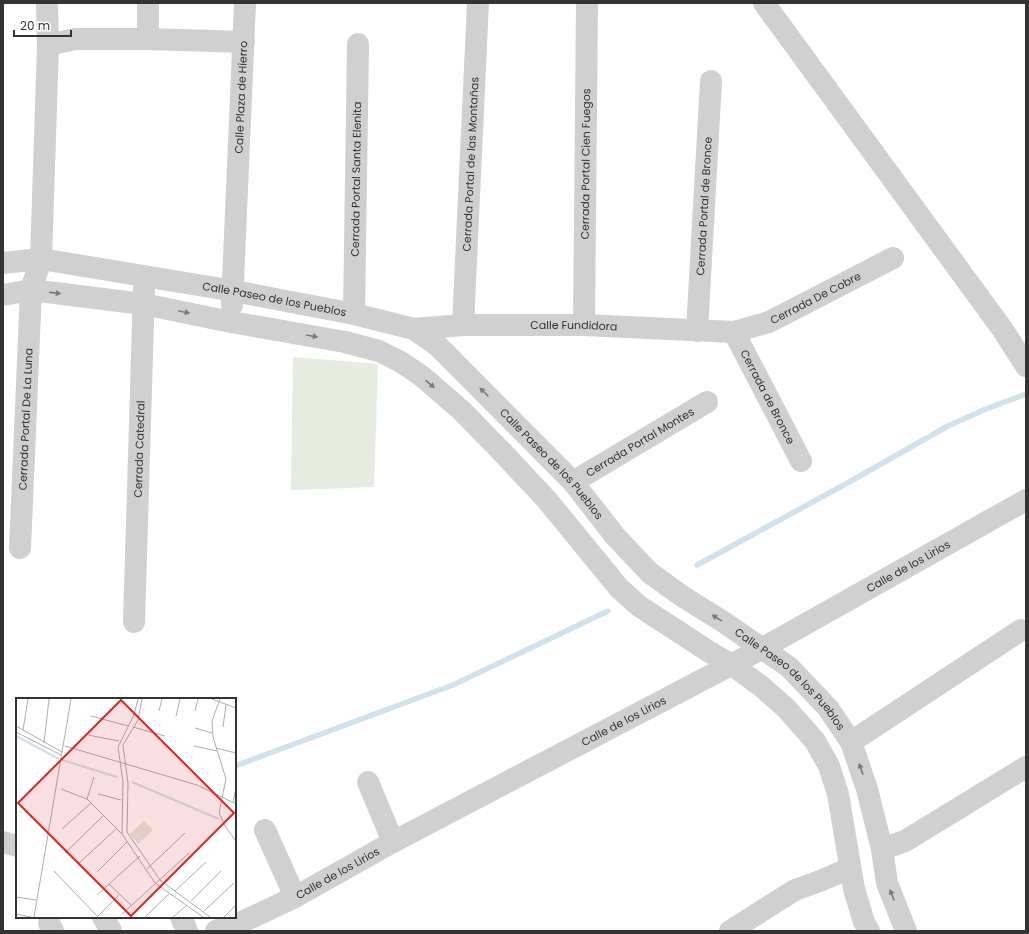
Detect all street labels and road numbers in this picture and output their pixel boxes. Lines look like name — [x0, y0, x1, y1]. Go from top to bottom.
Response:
street label: Calle Plaza de Hierro — [231, 41, 251, 154]
street label: Cerrada Portal de las Montañas — [458, 76, 483, 252]
street label: Cerrada Portal Cien Fuegos — [577, 88, 594, 240]
street label: Cerrada Portal Santa Elenita — [347, 101, 365, 257]
street label: Cerrada Portal de Bronce — [692, 136, 716, 276]
street label: Cerrada De Cobre — [767, 268, 864, 328]
street label: Calle Paseo de los Pueblos — [201, 278, 348, 320]
street label: Calle Fundidora — [530, 317, 618, 335]
street label: Cerrada de Bronce — [736, 347, 799, 447]
street label: Cerrada Portal De La Luna — [14, 348, 37, 491]
street label: Cerrada Catedral — [130, 400, 149, 498]
street label: Cerrada Portal Montes — [583, 403, 697, 481]
street label: Calle Paseo de los Pueblos — [496, 405, 607, 523]
street label: Calle de los Lirios — [863, 536, 953, 596]
street label: Calle Paseo de los Pueblos — [731, 624, 849, 734]
street label: Calle de los Lirios — [578, 692, 669, 750]
street label: Calle de los Lirios — [293, 843, 383, 903]

